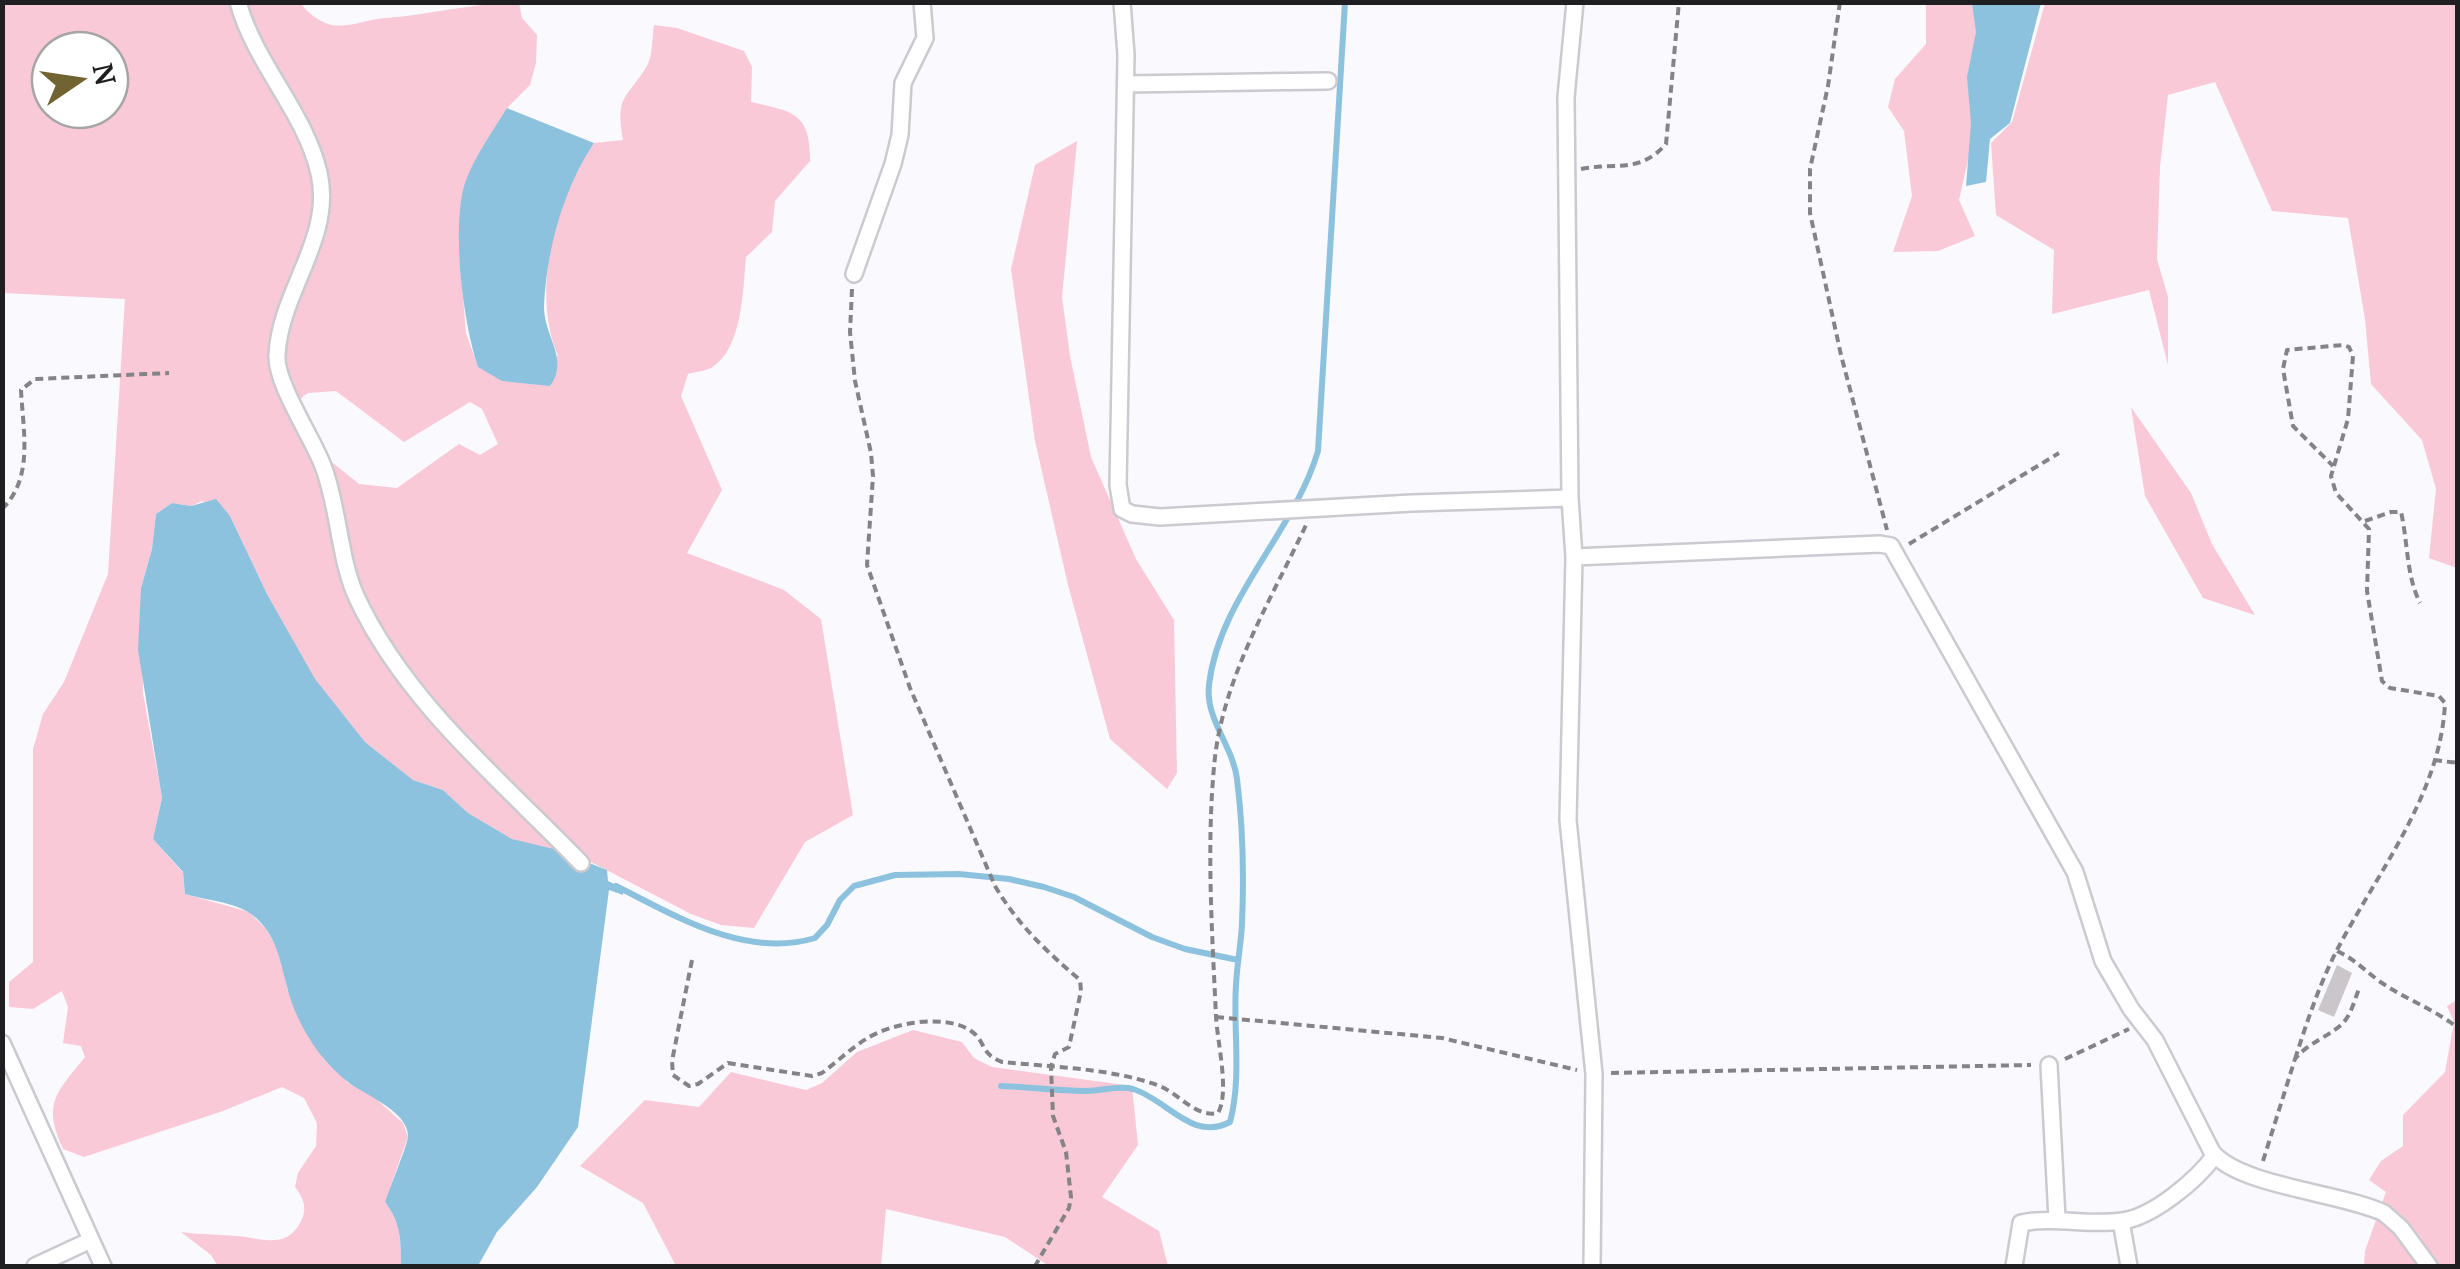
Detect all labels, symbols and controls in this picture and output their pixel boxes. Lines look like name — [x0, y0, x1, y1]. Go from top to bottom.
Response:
north arrow — [30, 30, 130, 130]
text: N — [84, 60, 125, 89]

